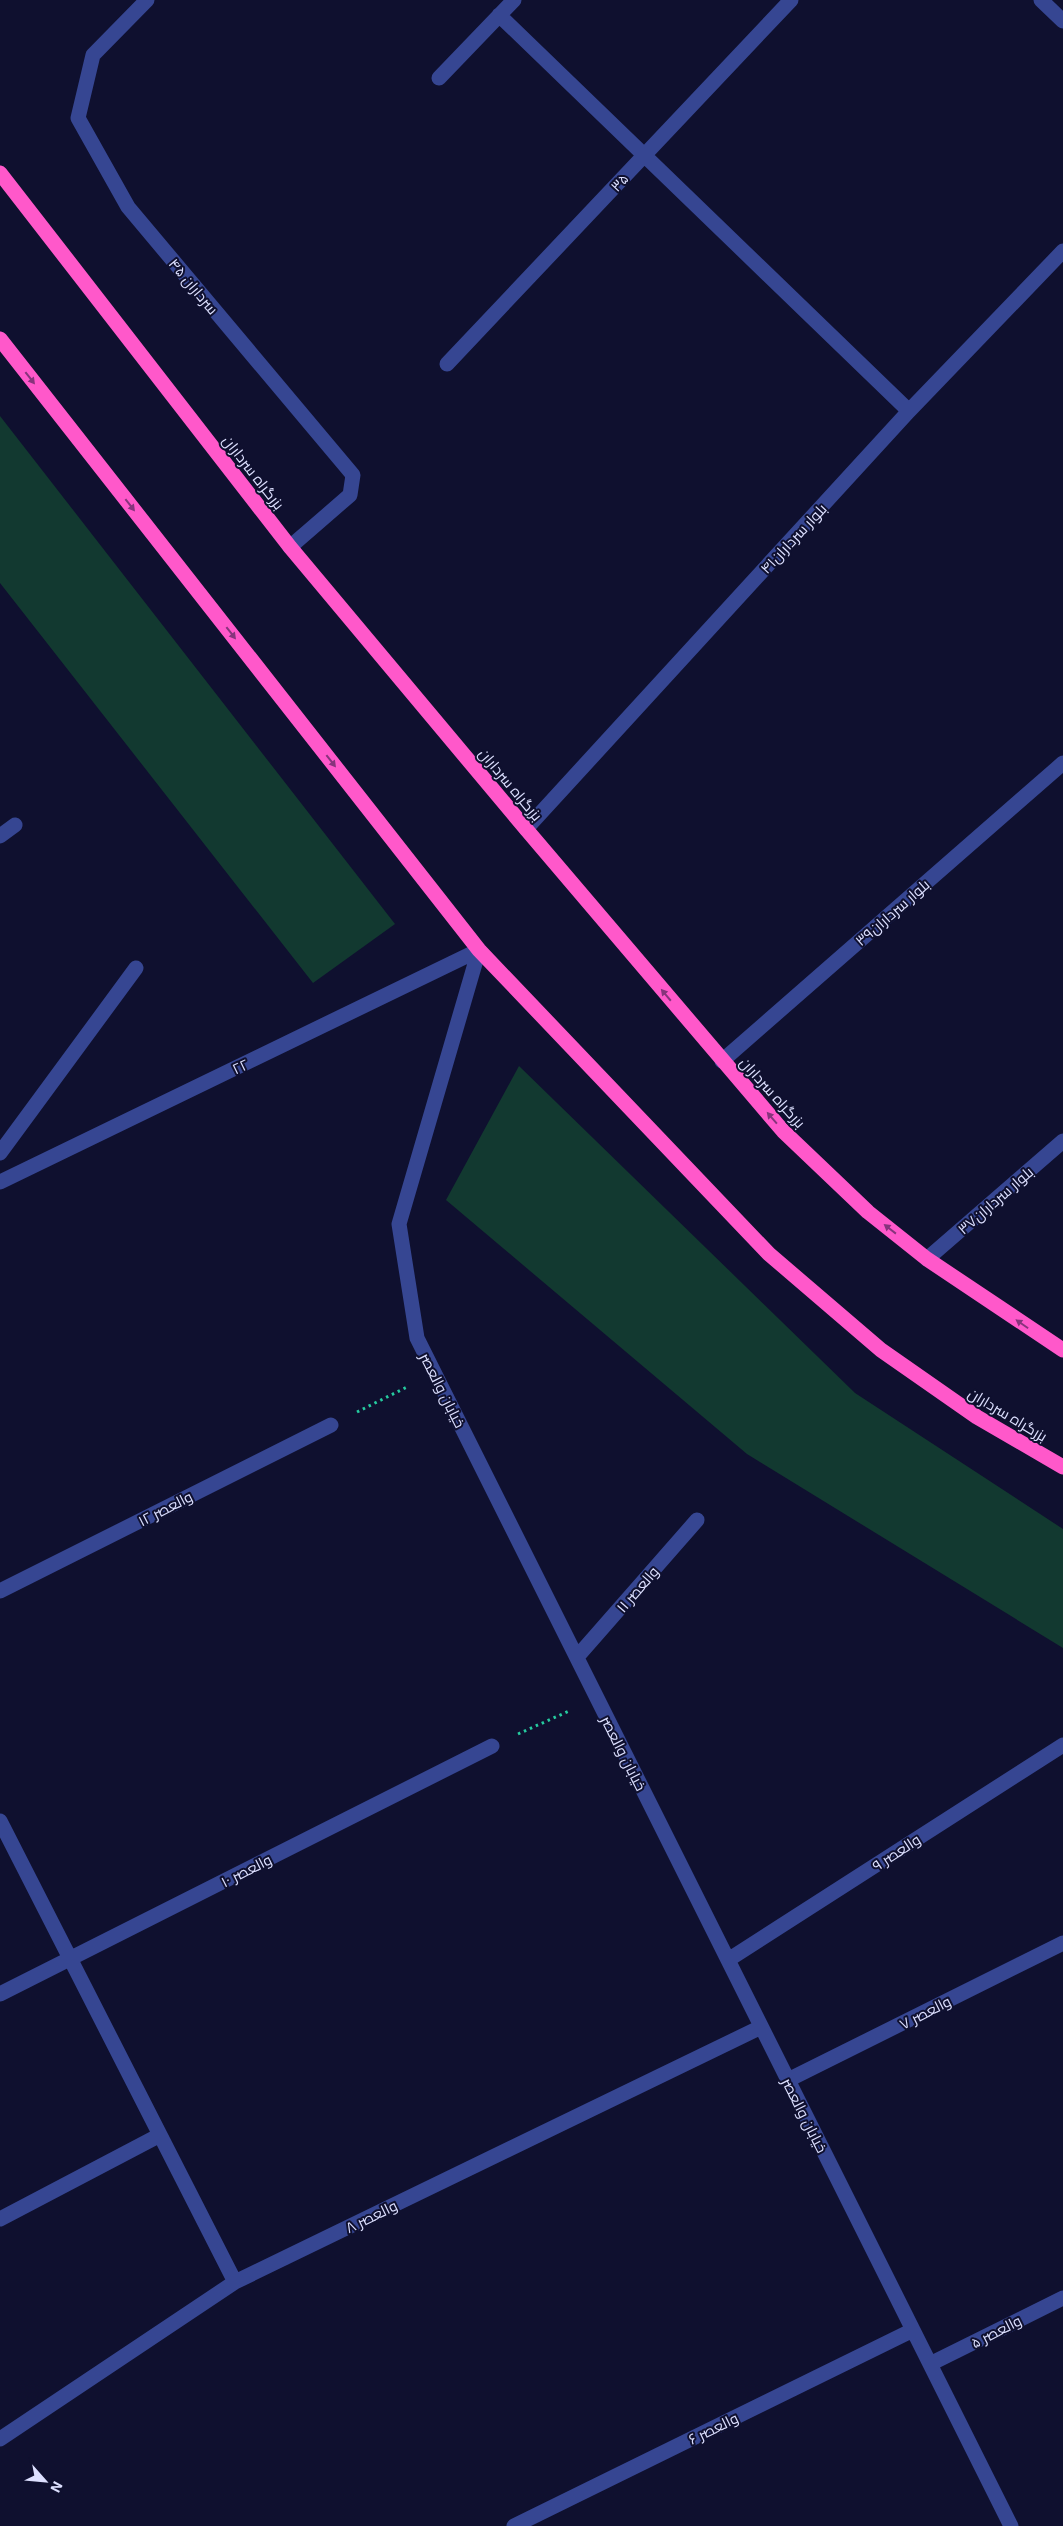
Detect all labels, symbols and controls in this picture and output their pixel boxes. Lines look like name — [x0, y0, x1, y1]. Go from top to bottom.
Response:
street label: ۳۵ — [606, 169, 632, 195]
street label: سرداران ۴۵ — [164, 254, 223, 319]
one-way arrow — [25, 371, 36, 384]
street label: بزرگراه سرداران — [218, 431, 289, 514]
one-way arrow — [125, 499, 136, 512]
street label: بلوار سرداران۴۱ — [756, 499, 831, 578]
one-way arrow — [225, 626, 236, 639]
street label: بزرگراه سرداران — [474, 744, 547, 825]
one-way arrow — [326, 754, 336, 768]
street label: بلوار سرداران۳۹ — [851, 875, 934, 951]
one-way arrow — [660, 988, 671, 1001]
street label: بزرگراه سرداران — [735, 1053, 810, 1132]
street label: ۲۲ — [229, 1054, 251, 1078]
one-way arrow — [766, 1111, 777, 1124]
street label: بلوار سرداران۳۷ — [954, 1162, 1038, 1239]
one-way arrow — [883, 1224, 897, 1234]
one-way arrow — [1015, 1319, 1028, 1329]
street label: خیابان والعصر — [414, 1349, 470, 1431]
street label: بزرگراه سرداران — [964, 1383, 1051, 1446]
street label: والعصر ۱۲ — [135, 1487, 196, 1530]
street label: والعصر ۱۱ — [612, 1562, 663, 1616]
street label: خیابان والعصر — [595, 1712, 651, 1794]
street label: والعصر ۹ — [869, 1830, 924, 1875]
street label: والعصر ۱۰ — [218, 1850, 275, 1891]
street label: والعصر ۷ — [896, 1991, 954, 2033]
street label: خیابان والعصر — [776, 2074, 832, 2156]
street label: والعصر ۸ — [342, 2196, 400, 2237]
street label: والعصر ۵ — [968, 2311, 1025, 2352]
street label: والعصر ۶ — [685, 2408, 741, 2449]
north arrow — [20, 2456, 70, 2506]
text: N — [47, 2479, 67, 2495]

